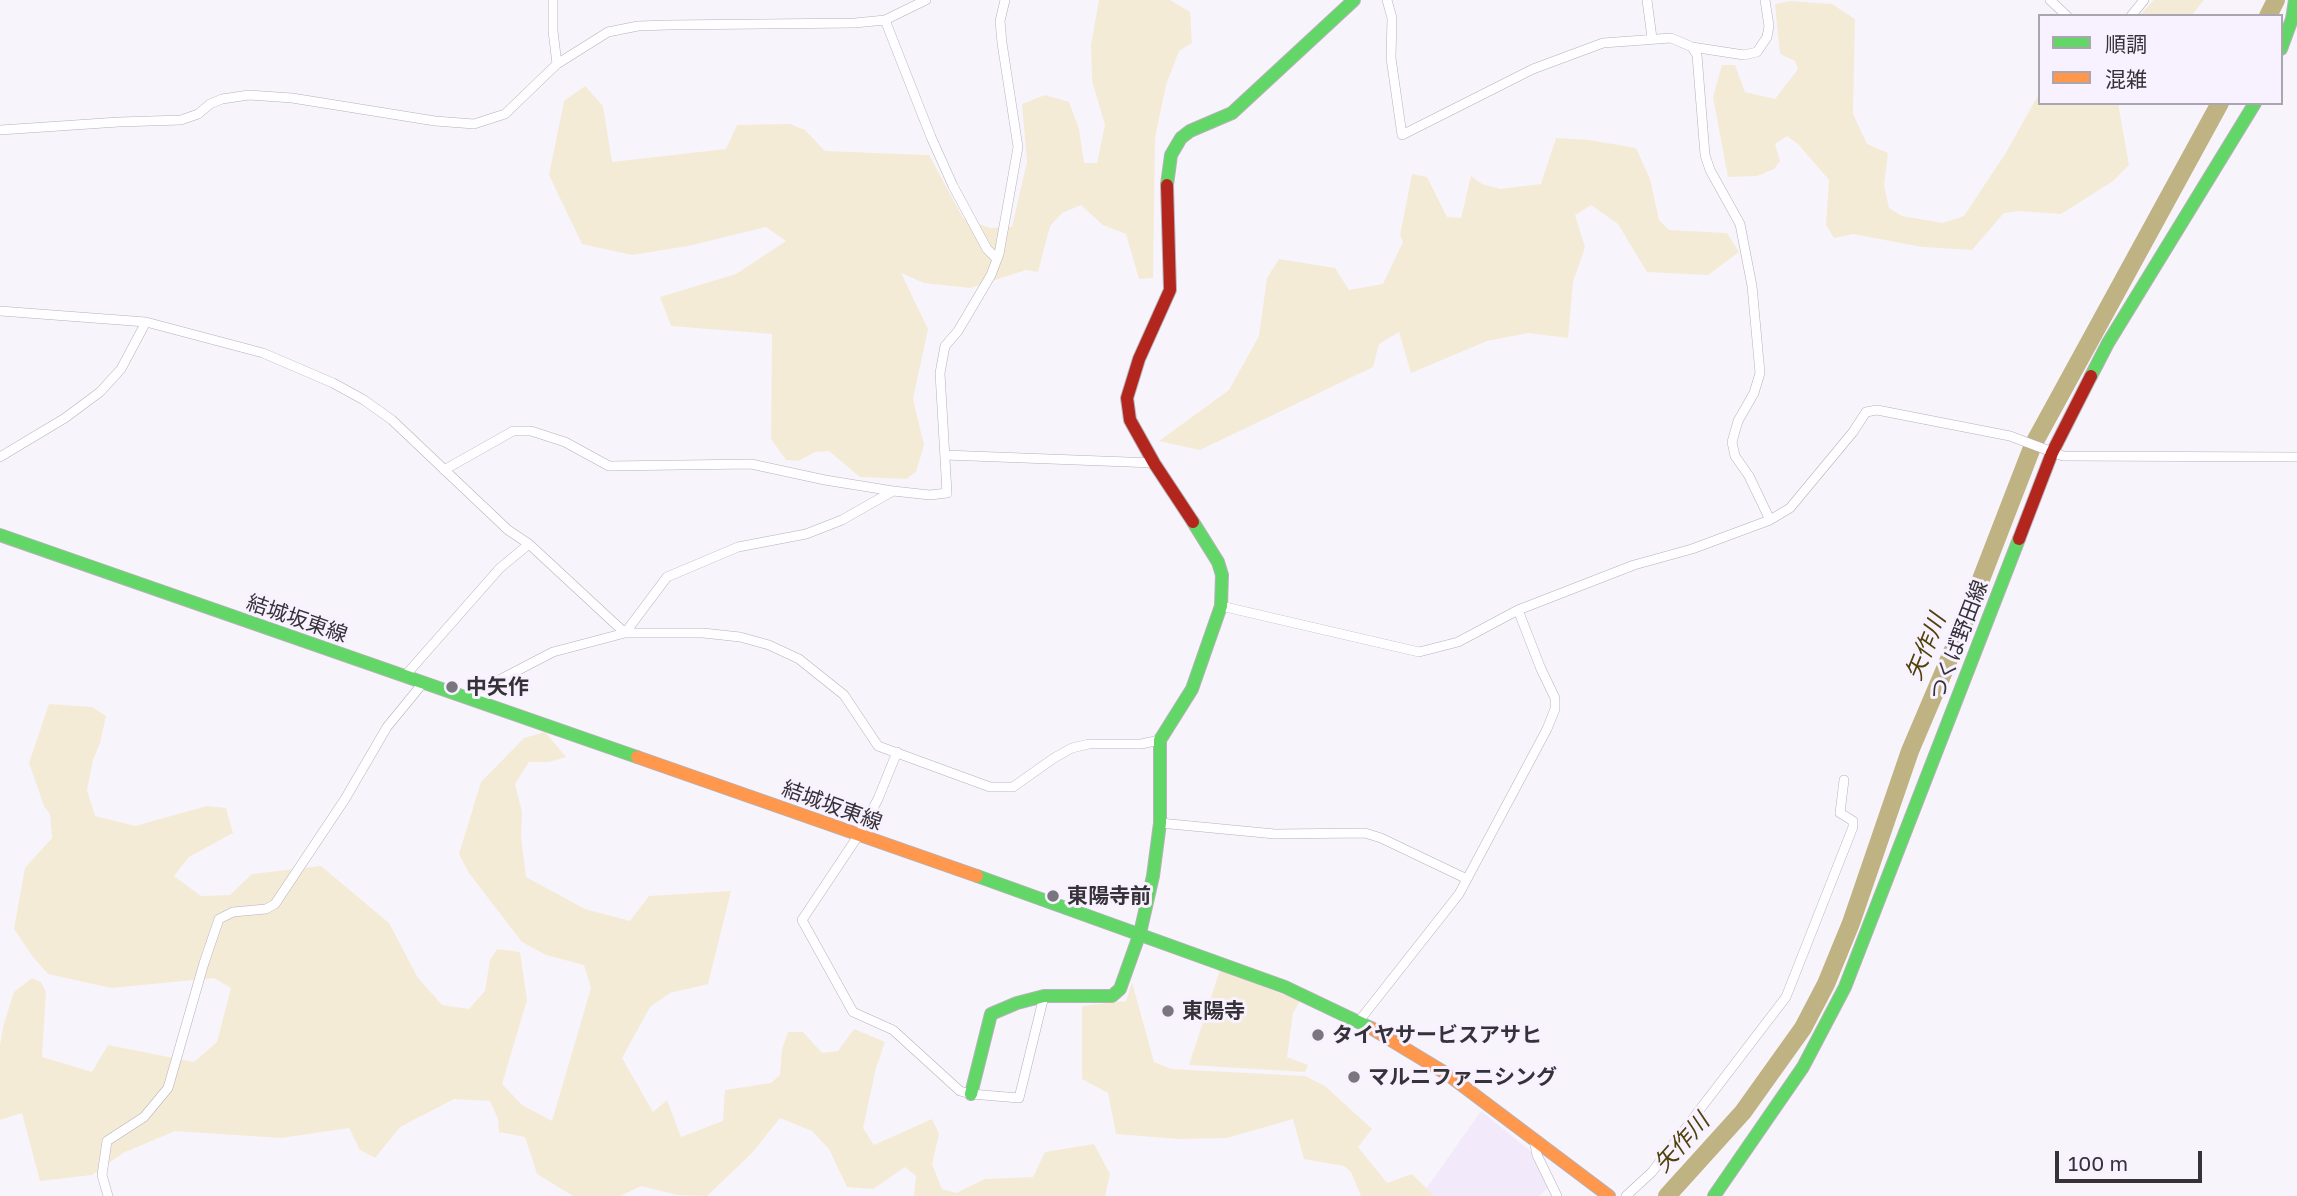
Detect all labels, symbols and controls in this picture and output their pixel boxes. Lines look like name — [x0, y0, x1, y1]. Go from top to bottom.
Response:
legend — [2038, 14, 2283, 105]
text: 順調 — [2105, 31, 2147, 57]
text: 混雑 — [2105, 66, 2147, 92]
street label: つくば野田線 — [1925, 577, 1993, 703]
street label: 結城坂東線 — [243, 590, 351, 648]
water label: 矢作川 — [1900, 610, 1952, 684]
place label: 中矢作 — [466, 674, 529, 700]
marker: 中矢作 — [444, 679, 460, 695]
street label: 結城坂東線 — [778, 776, 886, 836]
place label: 東陽寺前 — [1067, 883, 1151, 909]
marker: 東陽寺前 — [1045, 888, 1061, 904]
place label: 東陽寺 — [1182, 998, 1245, 1024]
marker: 東陽寺 — [1160, 1003, 1176, 1019]
place label: タイヤサービスアサヒ — [1332, 1022, 1542, 1048]
marker: タイヤサービスアサヒ — [1310, 1027, 1326, 1043]
place label: マルニファニシング — [1368, 1064, 1557, 1090]
marker: マルニファニシング — [1346, 1069, 1362, 1085]
water label: 矢作川 — [1649, 1108, 1715, 1178]
scale bar — [2059, 1136, 2206, 1180]
text: 100 m — [2068, 1150, 2128, 1176]

